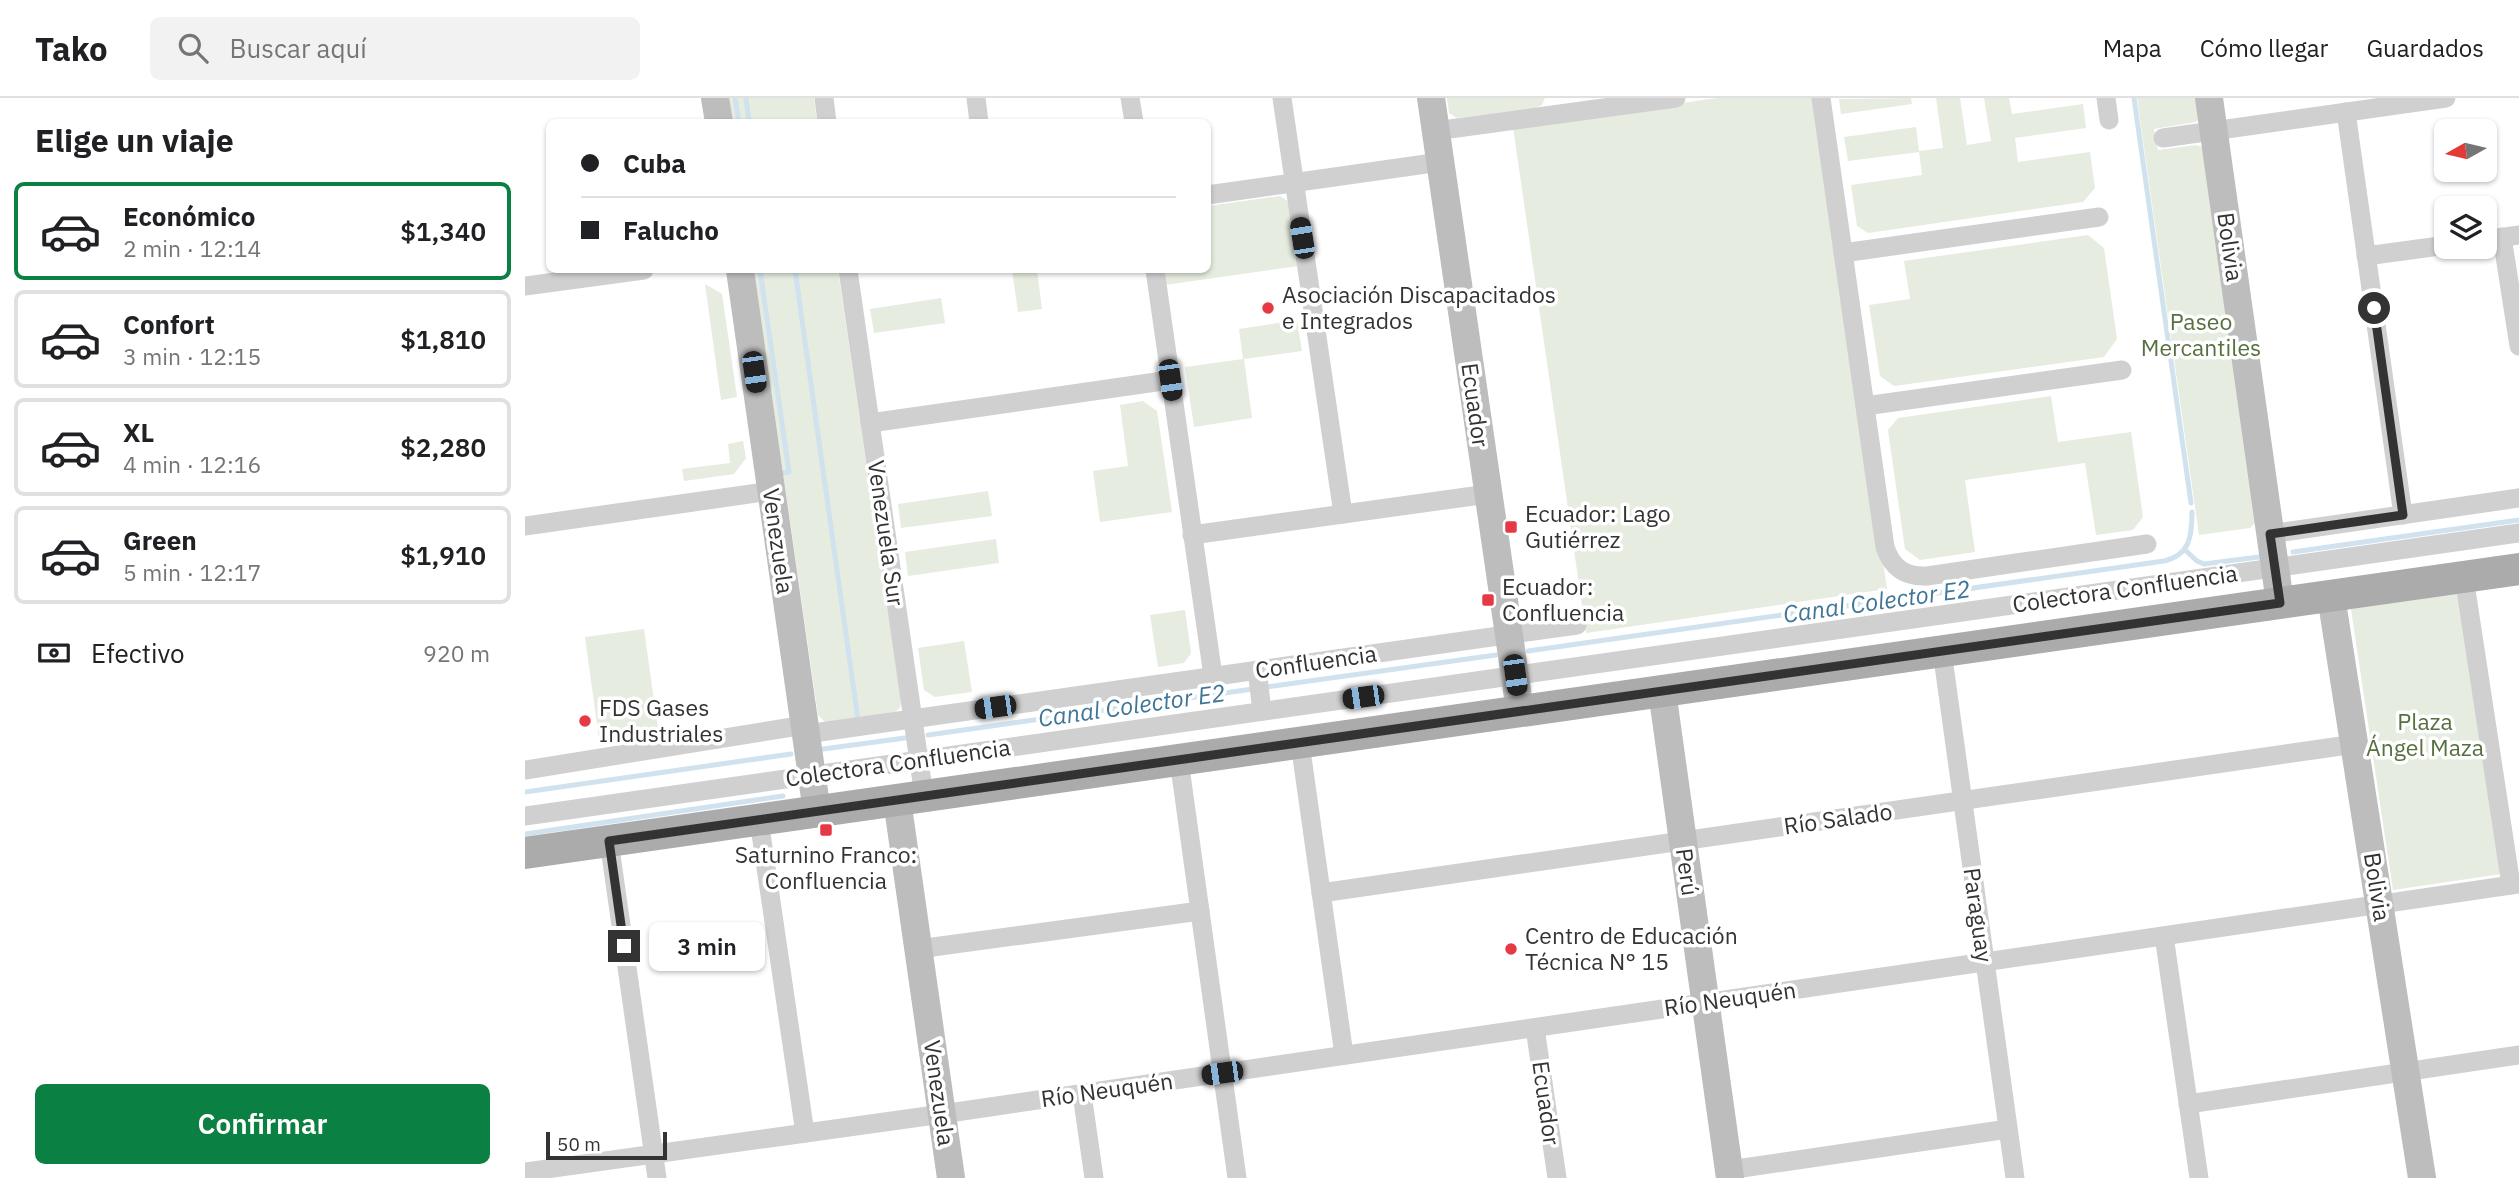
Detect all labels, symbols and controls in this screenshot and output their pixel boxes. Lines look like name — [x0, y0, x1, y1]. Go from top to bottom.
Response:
search box — [150, 17, 640, 80]
text: Tako — [35, 27, 108, 70]
icon: search — [174, 29, 212, 67]
text: Buscar aquí — [230, 31, 367, 65]
text: Mapa — [2103, 32, 2162, 64]
text: Cómo llegar — [2200, 32, 2328, 64]
text: Guardados — [2366, 32, 2484, 64]
text: Elige un viaje — [35, 119, 234, 161]
north arrow — [2434, 119, 2497, 182]
map controls — [2434, 119, 2497, 259]
text: Cuba — [623, 146, 686, 180]
button: layers — [2434, 196, 2497, 259]
text: Económico — [123, 199, 255, 233]
icon: car — [39, 200, 102, 263]
street label: Bolivia — [2211, 210, 2251, 283]
text: Falucho — [623, 213, 719, 247]
text: $1,340 — [400, 214, 486, 248]
car — [1289, 216, 1316, 260]
text: 2 min · 12:14 — [123, 233, 261, 263]
place label: Asociación Discapacitados e Integrados — [1282, 279, 1556, 335]
route start — [2358, 292, 2390, 324]
marker: Asociación Discapacitados e Integrados — [1260, 300, 1276, 316]
park label: Paseo Mercantiles — [2141, 306, 2261, 362]
text: Confort — [123, 307, 215, 341]
icon: car — [39, 308, 102, 371]
text: $1,810 — [400, 322, 486, 356]
text: 3 min · 12:15 — [123, 341, 261, 371]
car — [741, 350, 768, 394]
car — [1157, 358, 1184, 402]
street label: Ecuador — [1455, 361, 1497, 449]
text: XL — [123, 415, 154, 449]
icon: car — [39, 416, 102, 479]
text: $2,280 — [400, 430, 486, 464]
text: 4 min · 12:16 — [123, 449, 261, 479]
street label: Venezuela Sur — [862, 458, 912, 608]
street label: Venezuela — [757, 486, 801, 596]
place label: Ecuador: Lago Gutiérrez — [1525, 498, 1671, 554]
marker: Ecuador: Lago Gutiérrez — [1503, 519, 1519, 535]
text: Green — [123, 523, 197, 557]
icon: car — [39, 524, 102, 587]
text: $1,910 — [400, 538, 486, 572]
text: 5 min · 12:17 — [123, 557, 261, 587]
street label: Colectora Confluencia — [2010, 557, 2239, 619]
place label: Ecuador: Confluencia — [1502, 571, 1624, 627]
water label: Canal Colector E2 — [1781, 572, 1973, 630]
marker: Ecuador: Confluencia — [1480, 592, 1496, 608]
icon: cash — [35, 634, 73, 672]
text: Efectivo — [91, 636, 185, 670]
text: 920 m — [423, 638, 490, 668]
street label: Confluencia — [1253, 638, 1379, 684]
car — [1502, 653, 1529, 697]
water label: Canal Colector E2 — [1036, 676, 1228, 734]
car — [1341, 684, 1386, 710]
place label: FDS Gases Industriales — [599, 692, 723, 748]
car — [973, 694, 1018, 720]
park label: Plaza Ángel Maza — [2366, 706, 2484, 762]
marker: FDS Gases Industriales — [577, 713, 593, 729]
street label: Colectora Confluencia — [783, 731, 1012, 793]
street label: Río Salado — [1782, 796, 1894, 840]
marker: Saturnino Franco: Confluencia — [818, 822, 834, 838]
place label: Saturnino Franco: Confluencia — [735, 839, 917, 895]
street label: Perú — [1670, 846, 1706, 898]
street label: Bolivia — [2358, 850, 2398, 923]
street label: Paraguay — [1957, 866, 2001, 965]
place label: Centro de Educación Técnica N° 15 — [1525, 920, 1738, 976]
callout: 3 min — [649, 922, 764, 970]
route end — [608, 930, 640, 962]
text: 3 min — [677, 931, 737, 961]
marker: Centro de Educación Técnica N° 15 — [1503, 941, 1519, 957]
street label: Río Neuquén — [1662, 974, 1798, 1022]
street label: Venezuela — [918, 1038, 962, 1148]
street label: Ecuador — [1526, 1059, 1568, 1147]
car — [1200, 1060, 1245, 1086]
street label: Río Neuquén — [1039, 1065, 1175, 1113]
button: Confirmar — [35, 1084, 490, 1164]
scale bar — [546, 1129, 667, 1161]
text: 50 m — [557, 1132, 601, 1156]

